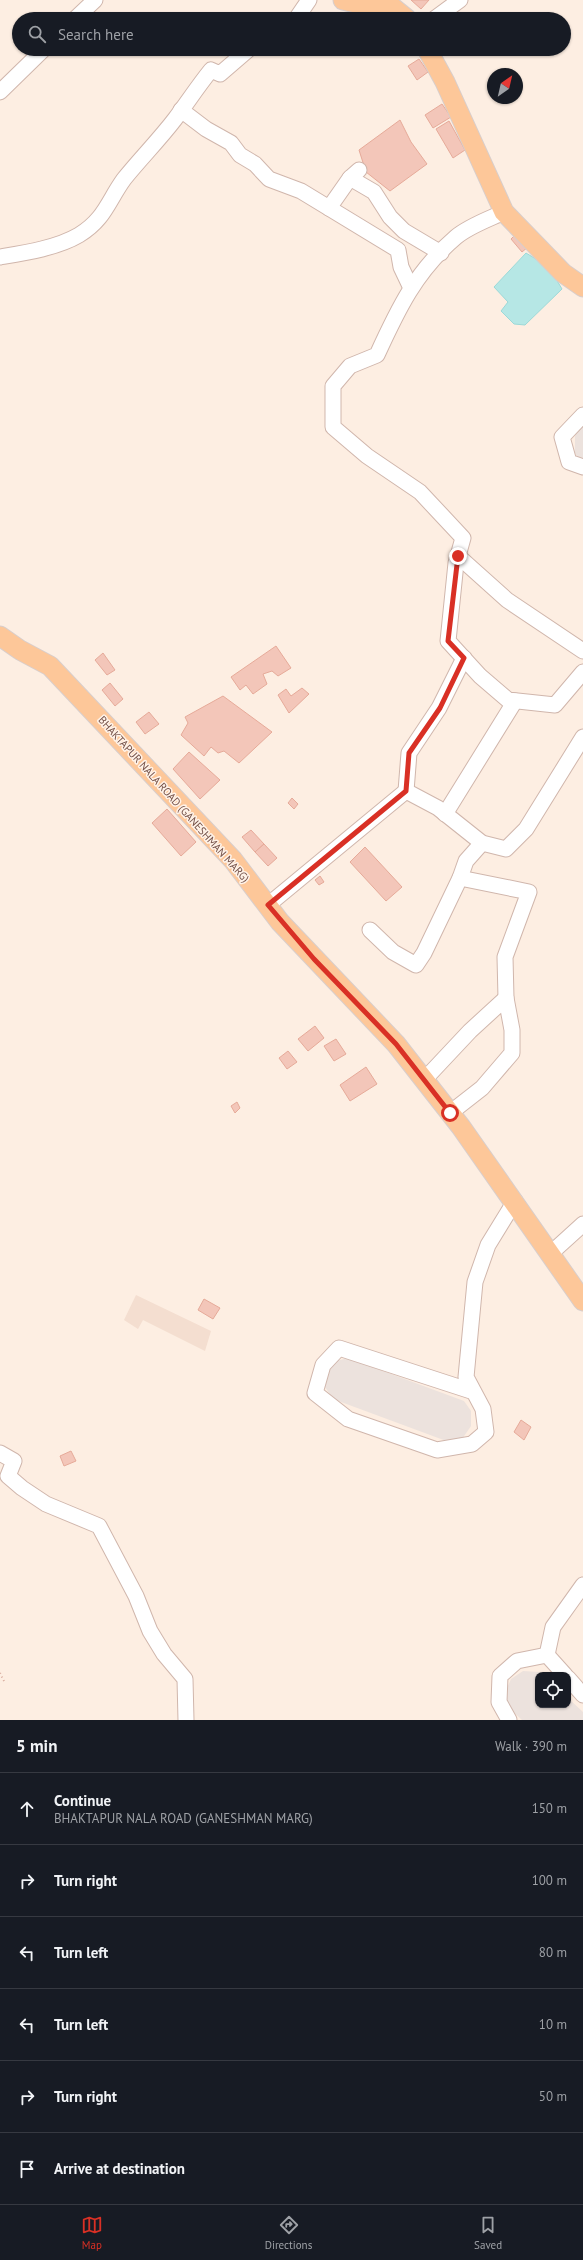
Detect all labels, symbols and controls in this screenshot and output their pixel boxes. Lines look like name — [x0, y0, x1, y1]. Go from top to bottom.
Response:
search box — [12, 12, 571, 56]
icon: search — [26, 23, 48, 45]
text: Search here — [58, 25, 134, 44]
north arrow — [487, 68, 523, 104]
route end — [449, 547, 467, 565]
street label: BHAKTAPUR NALA ROAD (GANESHMAN MARG) — [96, 713, 252, 885]
route start — [441, 1104, 459, 1122]
map controls — [535, 1672, 571, 1708]
button: locate — [535, 1672, 571, 1708]
text: 5 min — [16, 1735, 57, 1757]
text: Walk · 390 m — [495, 1738, 567, 1755]
text: Continue — [54, 1791, 111, 1810]
icon: ahead — [16, 1798, 38, 1820]
text: 150 m — [532, 1800, 567, 1817]
text: BHAKTAPUR NALA ROAD (GANESHMAN MARG) — [54, 1810, 313, 1827]
icon: right — [16, 1870, 38, 1892]
text: Turn right — [54, 1871, 117, 1890]
text: 100 m — [532, 1872, 567, 1889]
icon: left — [16, 1942, 38, 1964]
text: Turn left — [54, 1943, 108, 1962]
text: 80 m — [539, 1944, 567, 1961]
icon: left — [16, 2014, 38, 2036]
text: Turn left — [54, 2015, 108, 2034]
text: 10 m — [539, 2016, 567, 2033]
icon: right — [16, 2086, 38, 2108]
text: Turn right — [54, 2087, 117, 2106]
text: 50 m — [539, 2088, 567, 2105]
icon: arrive — [16, 2158, 38, 2180]
text: Arrive at destination — [54, 2159, 185, 2178]
tab: Map — [81, 2214, 103, 2252]
tab: Directions — [265, 2214, 312, 2252]
tab: Saved — [474, 2214, 502, 2252]

